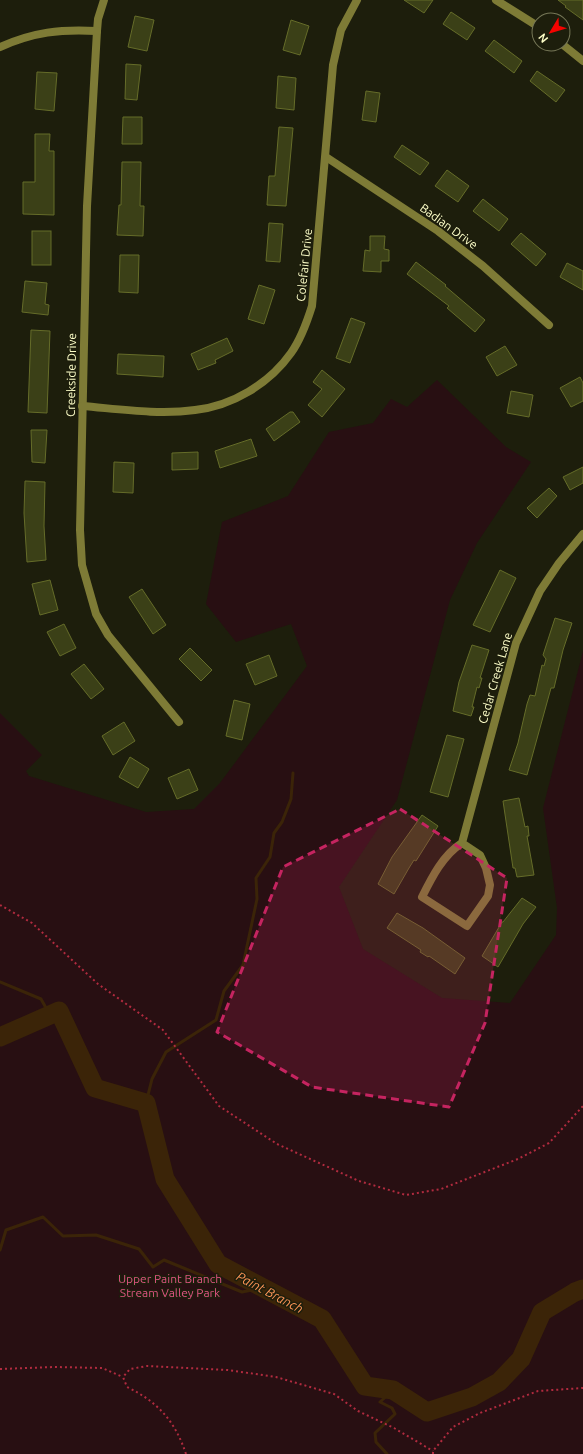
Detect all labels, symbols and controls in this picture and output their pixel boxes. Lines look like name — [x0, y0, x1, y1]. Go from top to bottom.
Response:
north arrow — [531, 12, 571, 52]
text: N — [536, 31, 550, 45]
street label: Badian Drive — [418, 201, 480, 251]
street label: Colefair Drive — [294, 228, 314, 302]
street label: Creekside Drive — [64, 333, 78, 417]
street label: Cedar Creek Lane — [476, 631, 514, 725]
water label: Paint Branch — [234, 1269, 306, 1315]
park label: Upper Paint Branch Stream Valley Park — [118, 1272, 222, 1299]

